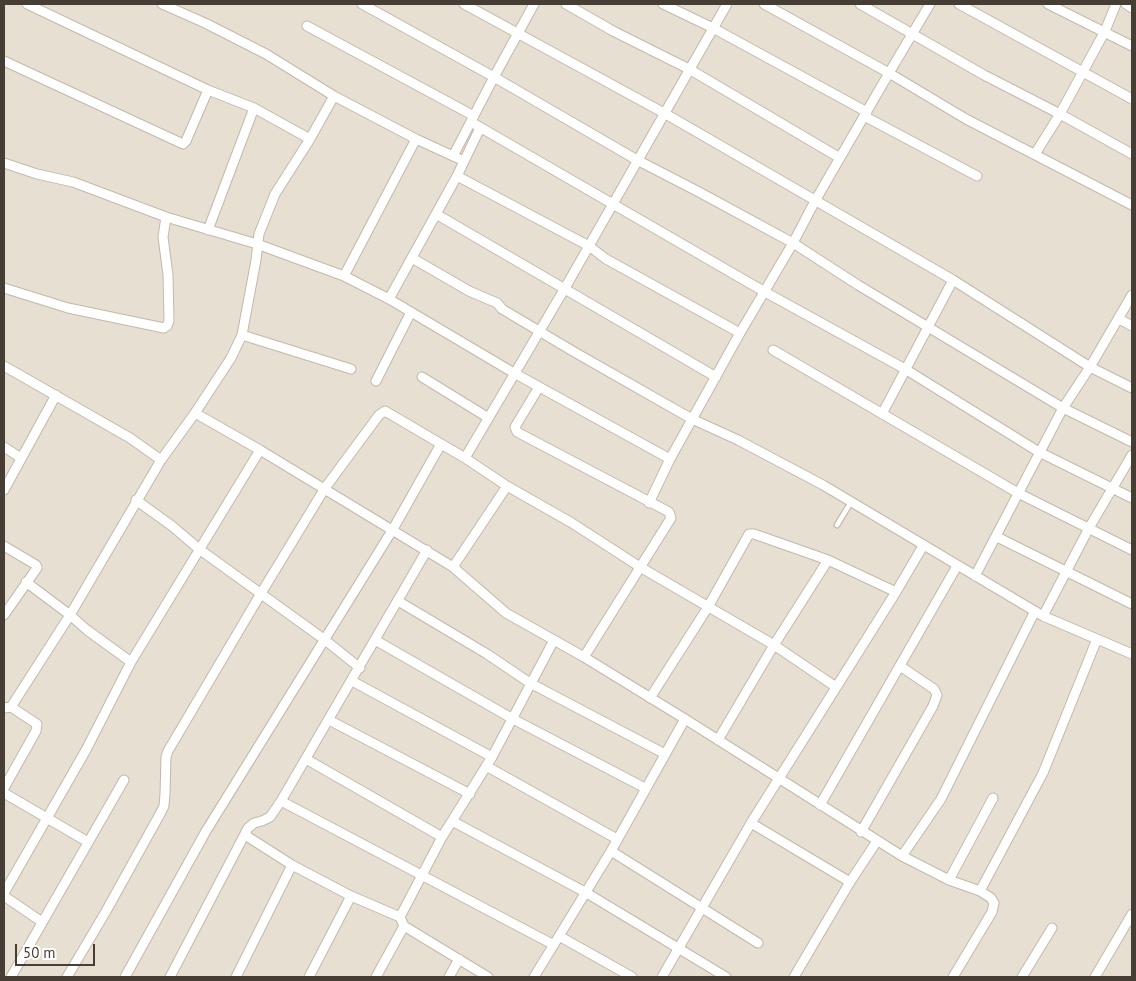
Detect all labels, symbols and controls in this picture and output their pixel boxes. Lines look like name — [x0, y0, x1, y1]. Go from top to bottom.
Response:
scale bar — [18, 934, 98, 966]
text: 50 m — [23, 943, 56, 962]

